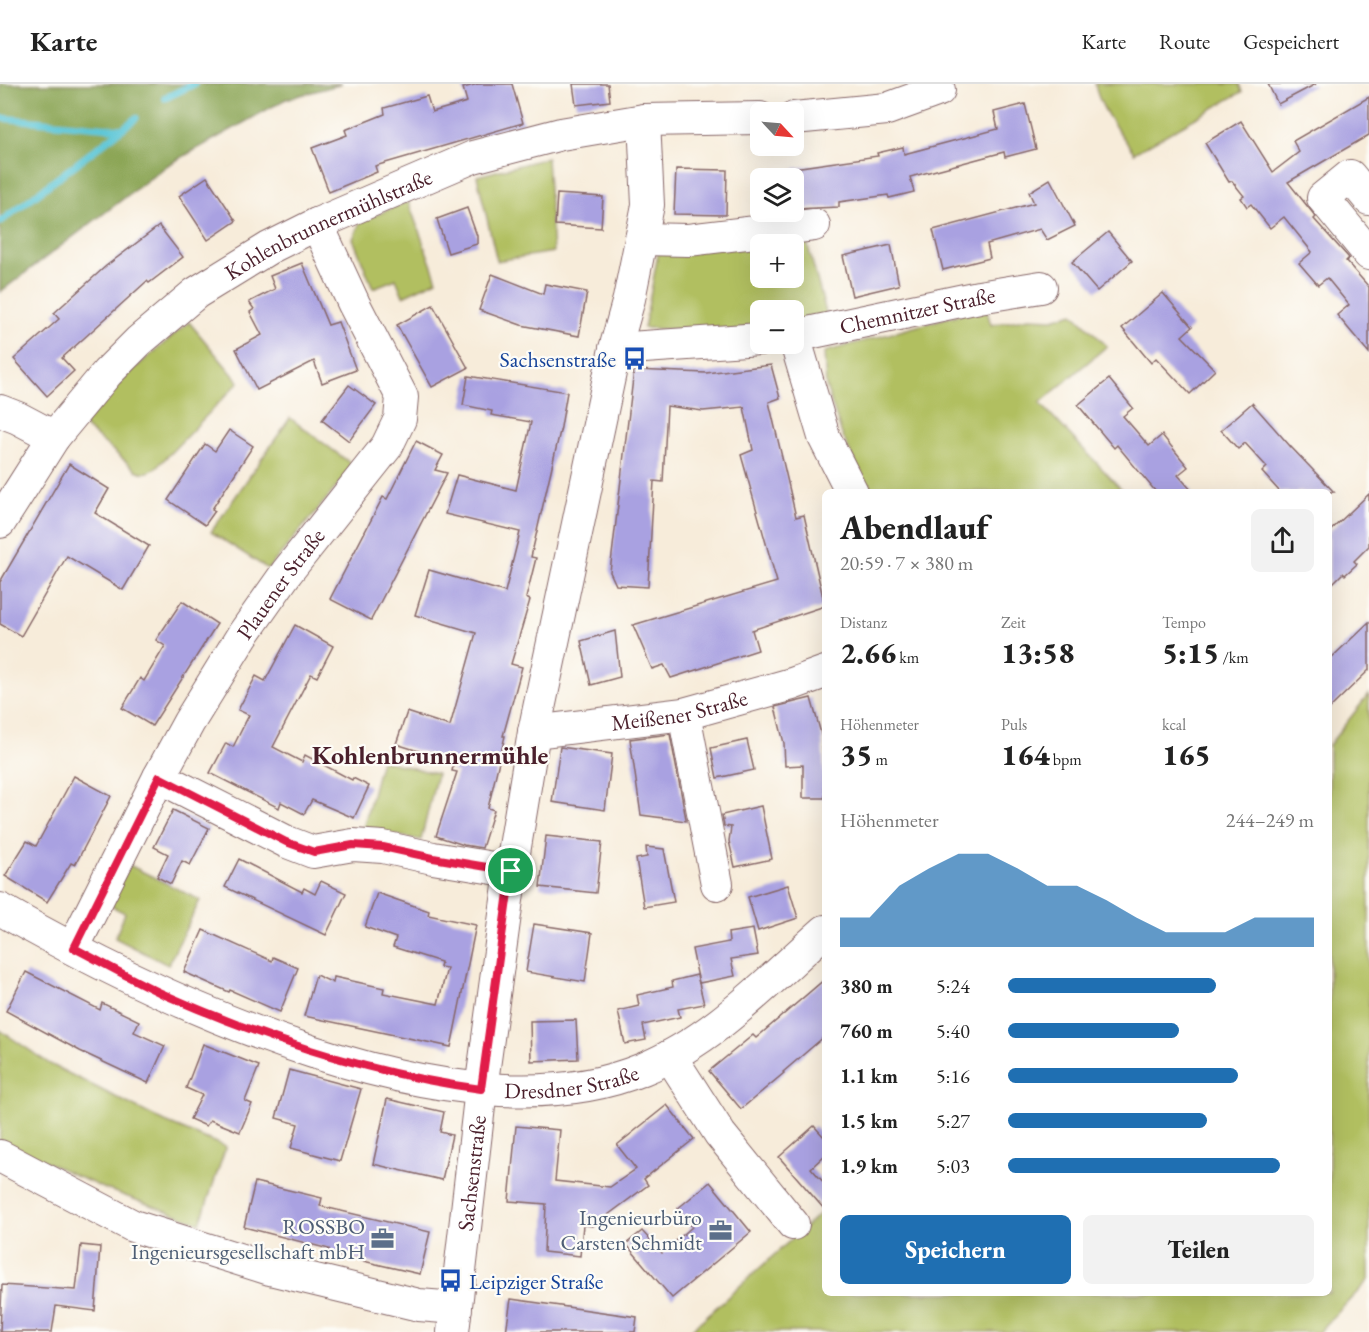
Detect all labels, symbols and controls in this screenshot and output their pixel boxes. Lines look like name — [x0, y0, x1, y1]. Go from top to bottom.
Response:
text: Karte — [30, 23, 97, 59]
text: Karte — [1082, 28, 1126, 55]
text: Route — [1159, 28, 1210, 55]
text: Gespeichert — [1243, 28, 1339, 55]
north arrow — [750, 102, 804, 156]
map controls — [750, 102, 804, 354]
street label: Kohlenbrunnermühlstraße — [219, 162, 437, 287]
button: layers — [750, 168, 804, 222]
button: + — [750, 234, 804, 288]
street label: Chemnitzer Straße — [837, 281, 998, 341]
button: − — [750, 300, 804, 354]
place label: Sachsenstraße — [500, 345, 616, 374]
bus stop icon: Sachsenstraße — [621, 346, 647, 372]
text: Abendlauf — [840, 506, 989, 549]
button: share — [1251, 509, 1314, 572]
street label: Plauener Straße — [230, 522, 332, 645]
text: 20:59 · 7 × 380 m — [840, 550, 973, 576]
text: Distanz — [840, 612, 887, 633]
text: Zeit — [1001, 612, 1026, 633]
text: Tempo — [1162, 612, 1206, 633]
text: 2.66 — [840, 633, 896, 672]
text: 13:58 — [1001, 633, 1074, 672]
text: 5:15 — [1162, 633, 1219, 672]
text: km — [896, 647, 919, 668]
text: /km — [1219, 647, 1249, 668]
street label: Meißener Straße — [610, 683, 751, 738]
text: Höhenmeter — [840, 714, 919, 735]
text: Puls — [1001, 714, 1027, 735]
text: kcal — [1162, 714, 1186, 735]
text: 35 — [840, 735, 872, 774]
text: 164 — [1001, 735, 1050, 774]
text: 165 — [1162, 735, 1211, 774]
district label: Kohlenbrunnermühle — [312, 738, 548, 772]
text: m — [872, 749, 888, 770]
text: bpm — [1050, 749, 1082, 770]
text: Höhenmeter — [840, 807, 939, 833]
text: 244–249 m — [1226, 807, 1314, 833]
pin — [485, 845, 536, 896]
icon: arrive — [494, 854, 527, 887]
text: 380 m — [840, 973, 893, 999]
text: 5:24 — [936, 973, 970, 999]
text: 760 m — [840, 1018, 893, 1044]
text: 5:40 — [936, 1018, 970, 1044]
street label: Dresdner Straße — [504, 1058, 643, 1105]
text: 1.1 km — [840, 1063, 898, 1089]
text: 5:16 — [936, 1063, 970, 1089]
text: 1.5 km — [840, 1108, 898, 1134]
text: 5:27 — [936, 1108, 970, 1134]
street label: Sachsenstraße — [451, 1113, 493, 1233]
text: 1.9 km — [840, 1153, 898, 1179]
text: 5:03 — [936, 1153, 970, 1179]
place label: Ingenieurbüro Carsten Schmidt — [561, 1203, 702, 1257]
place label: ROSSBO Ingenieursgesellschaft mbH — [131, 1212, 365, 1266]
button: Speichern — [840, 1215, 1071, 1284]
button: Teilen — [1083, 1215, 1314, 1284]
office icon: Ingenieurbüro Carsten Schmidt — [707, 1217, 733, 1243]
office icon: ROSSBO Ingenieursgesellschaft mbH — [370, 1226, 396, 1252]
place label: Leipziger Straße — [469, 1267, 604, 1296]
bus stop icon: Leipziger Straße — [438, 1268, 464, 1294]

